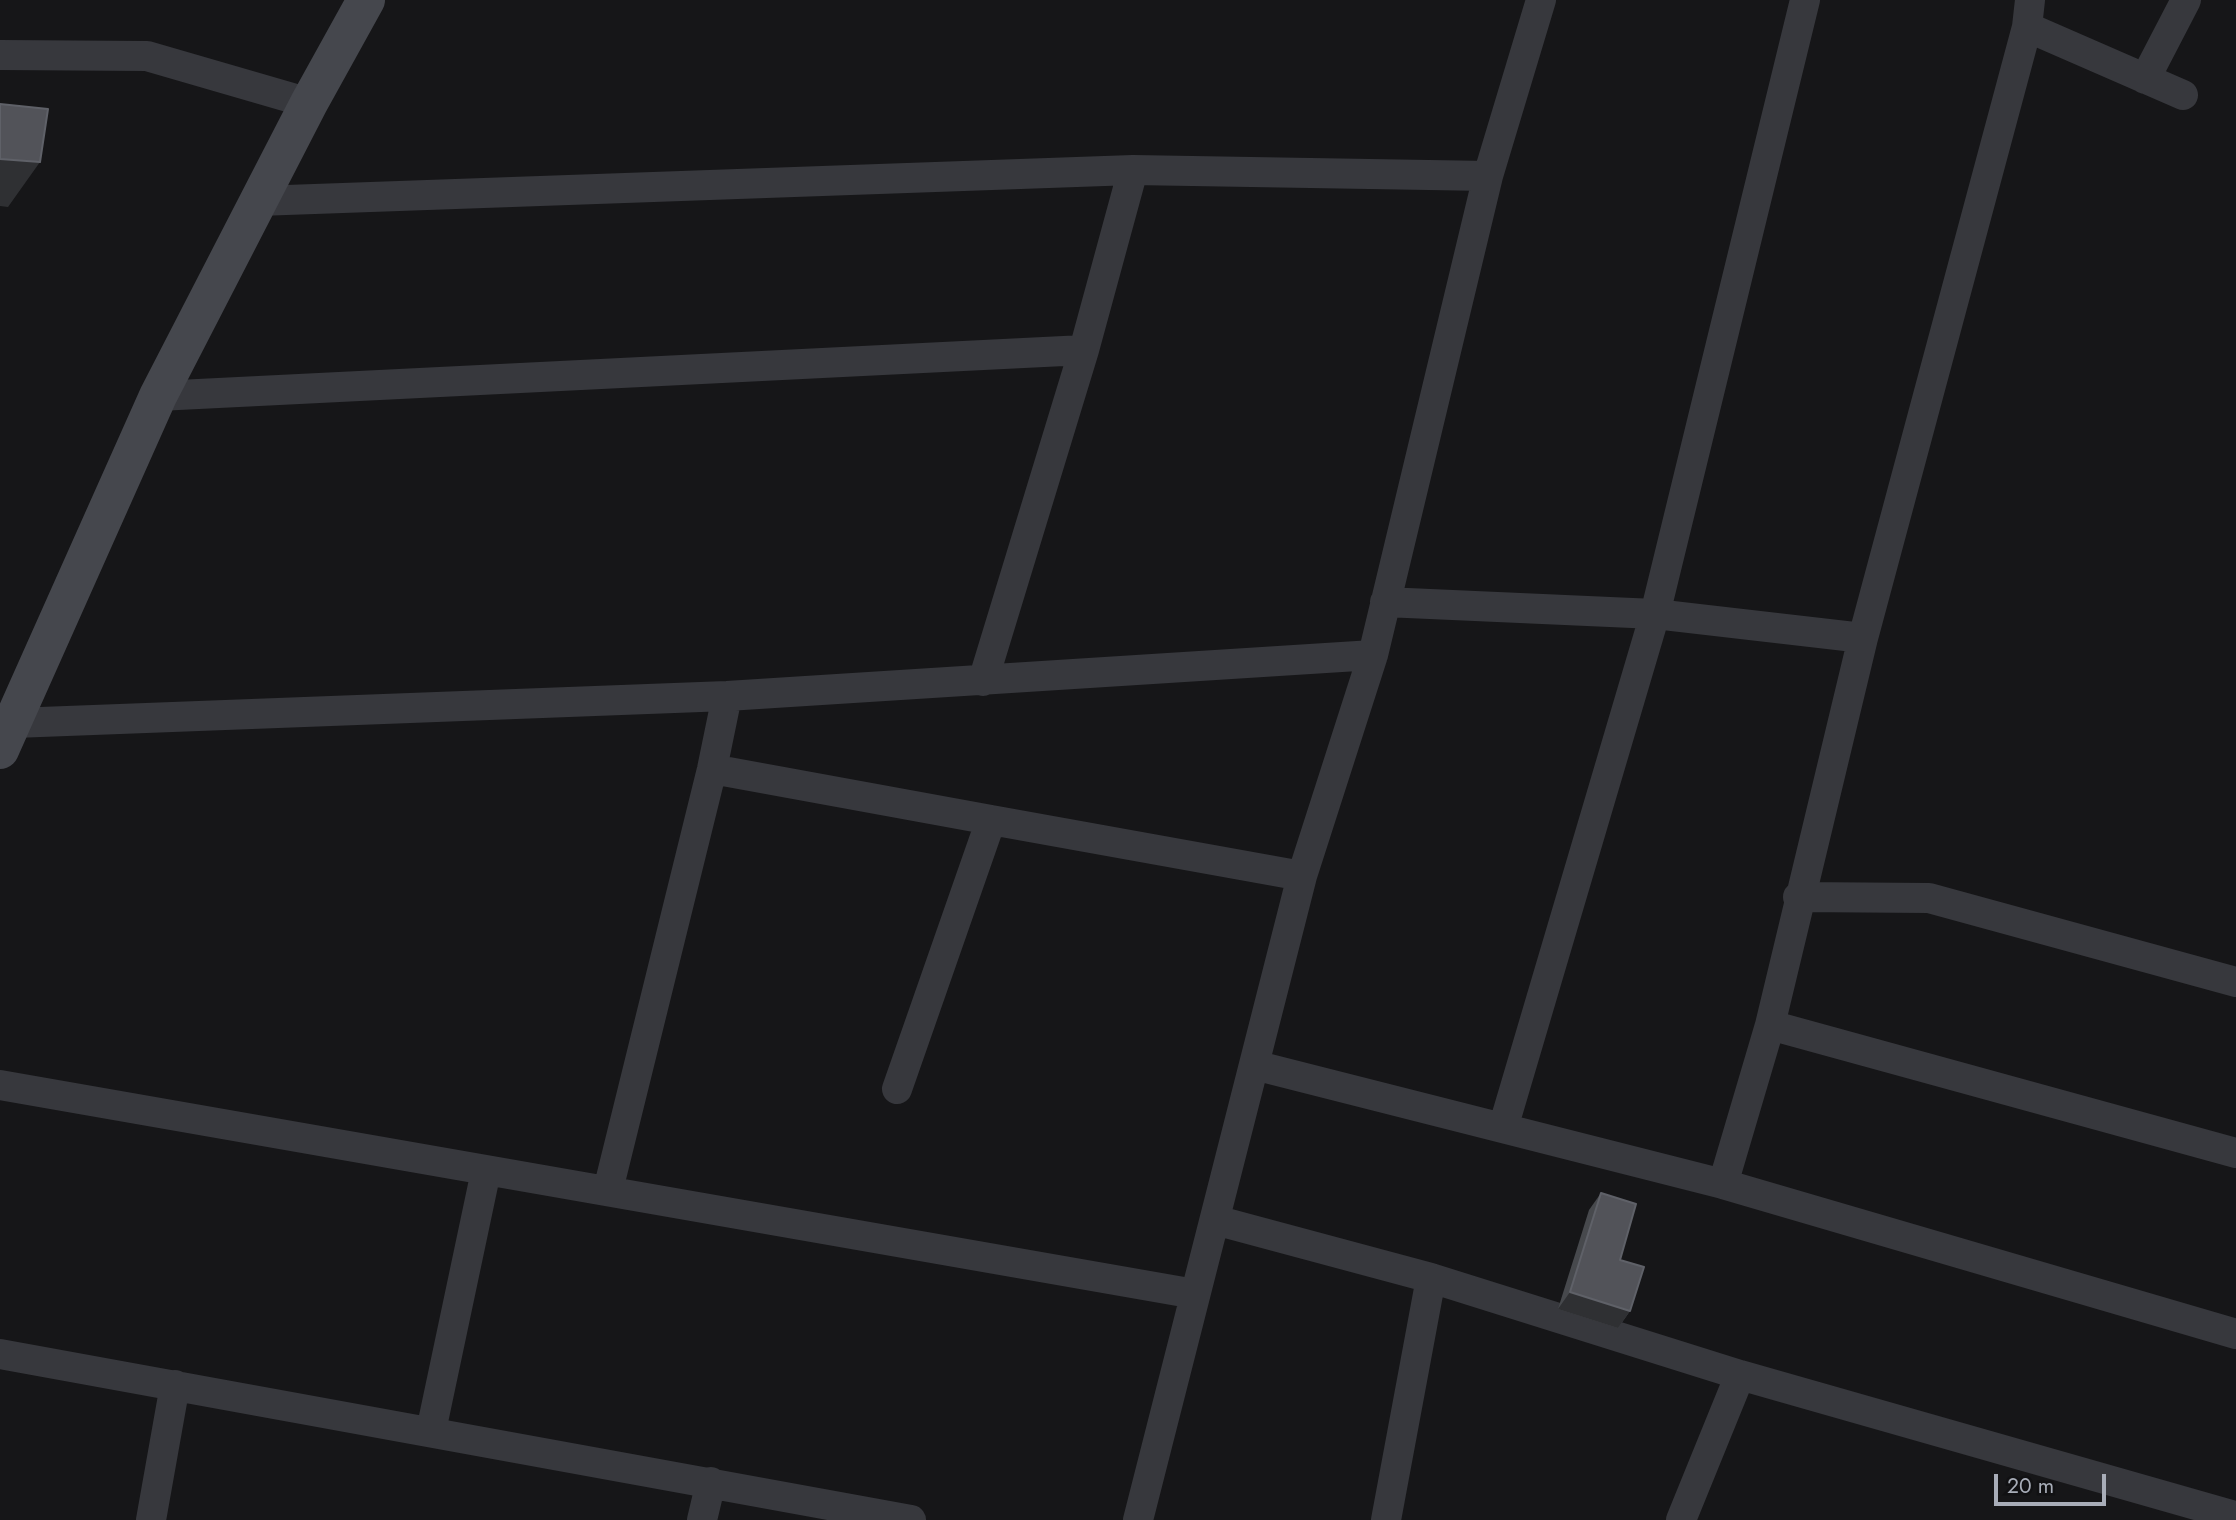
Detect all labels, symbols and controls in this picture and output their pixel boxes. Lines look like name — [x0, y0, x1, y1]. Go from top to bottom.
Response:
scale bar — [1998, 1460, 2110, 1504]
text: 20 m — [2007, 1471, 2054, 1501]

